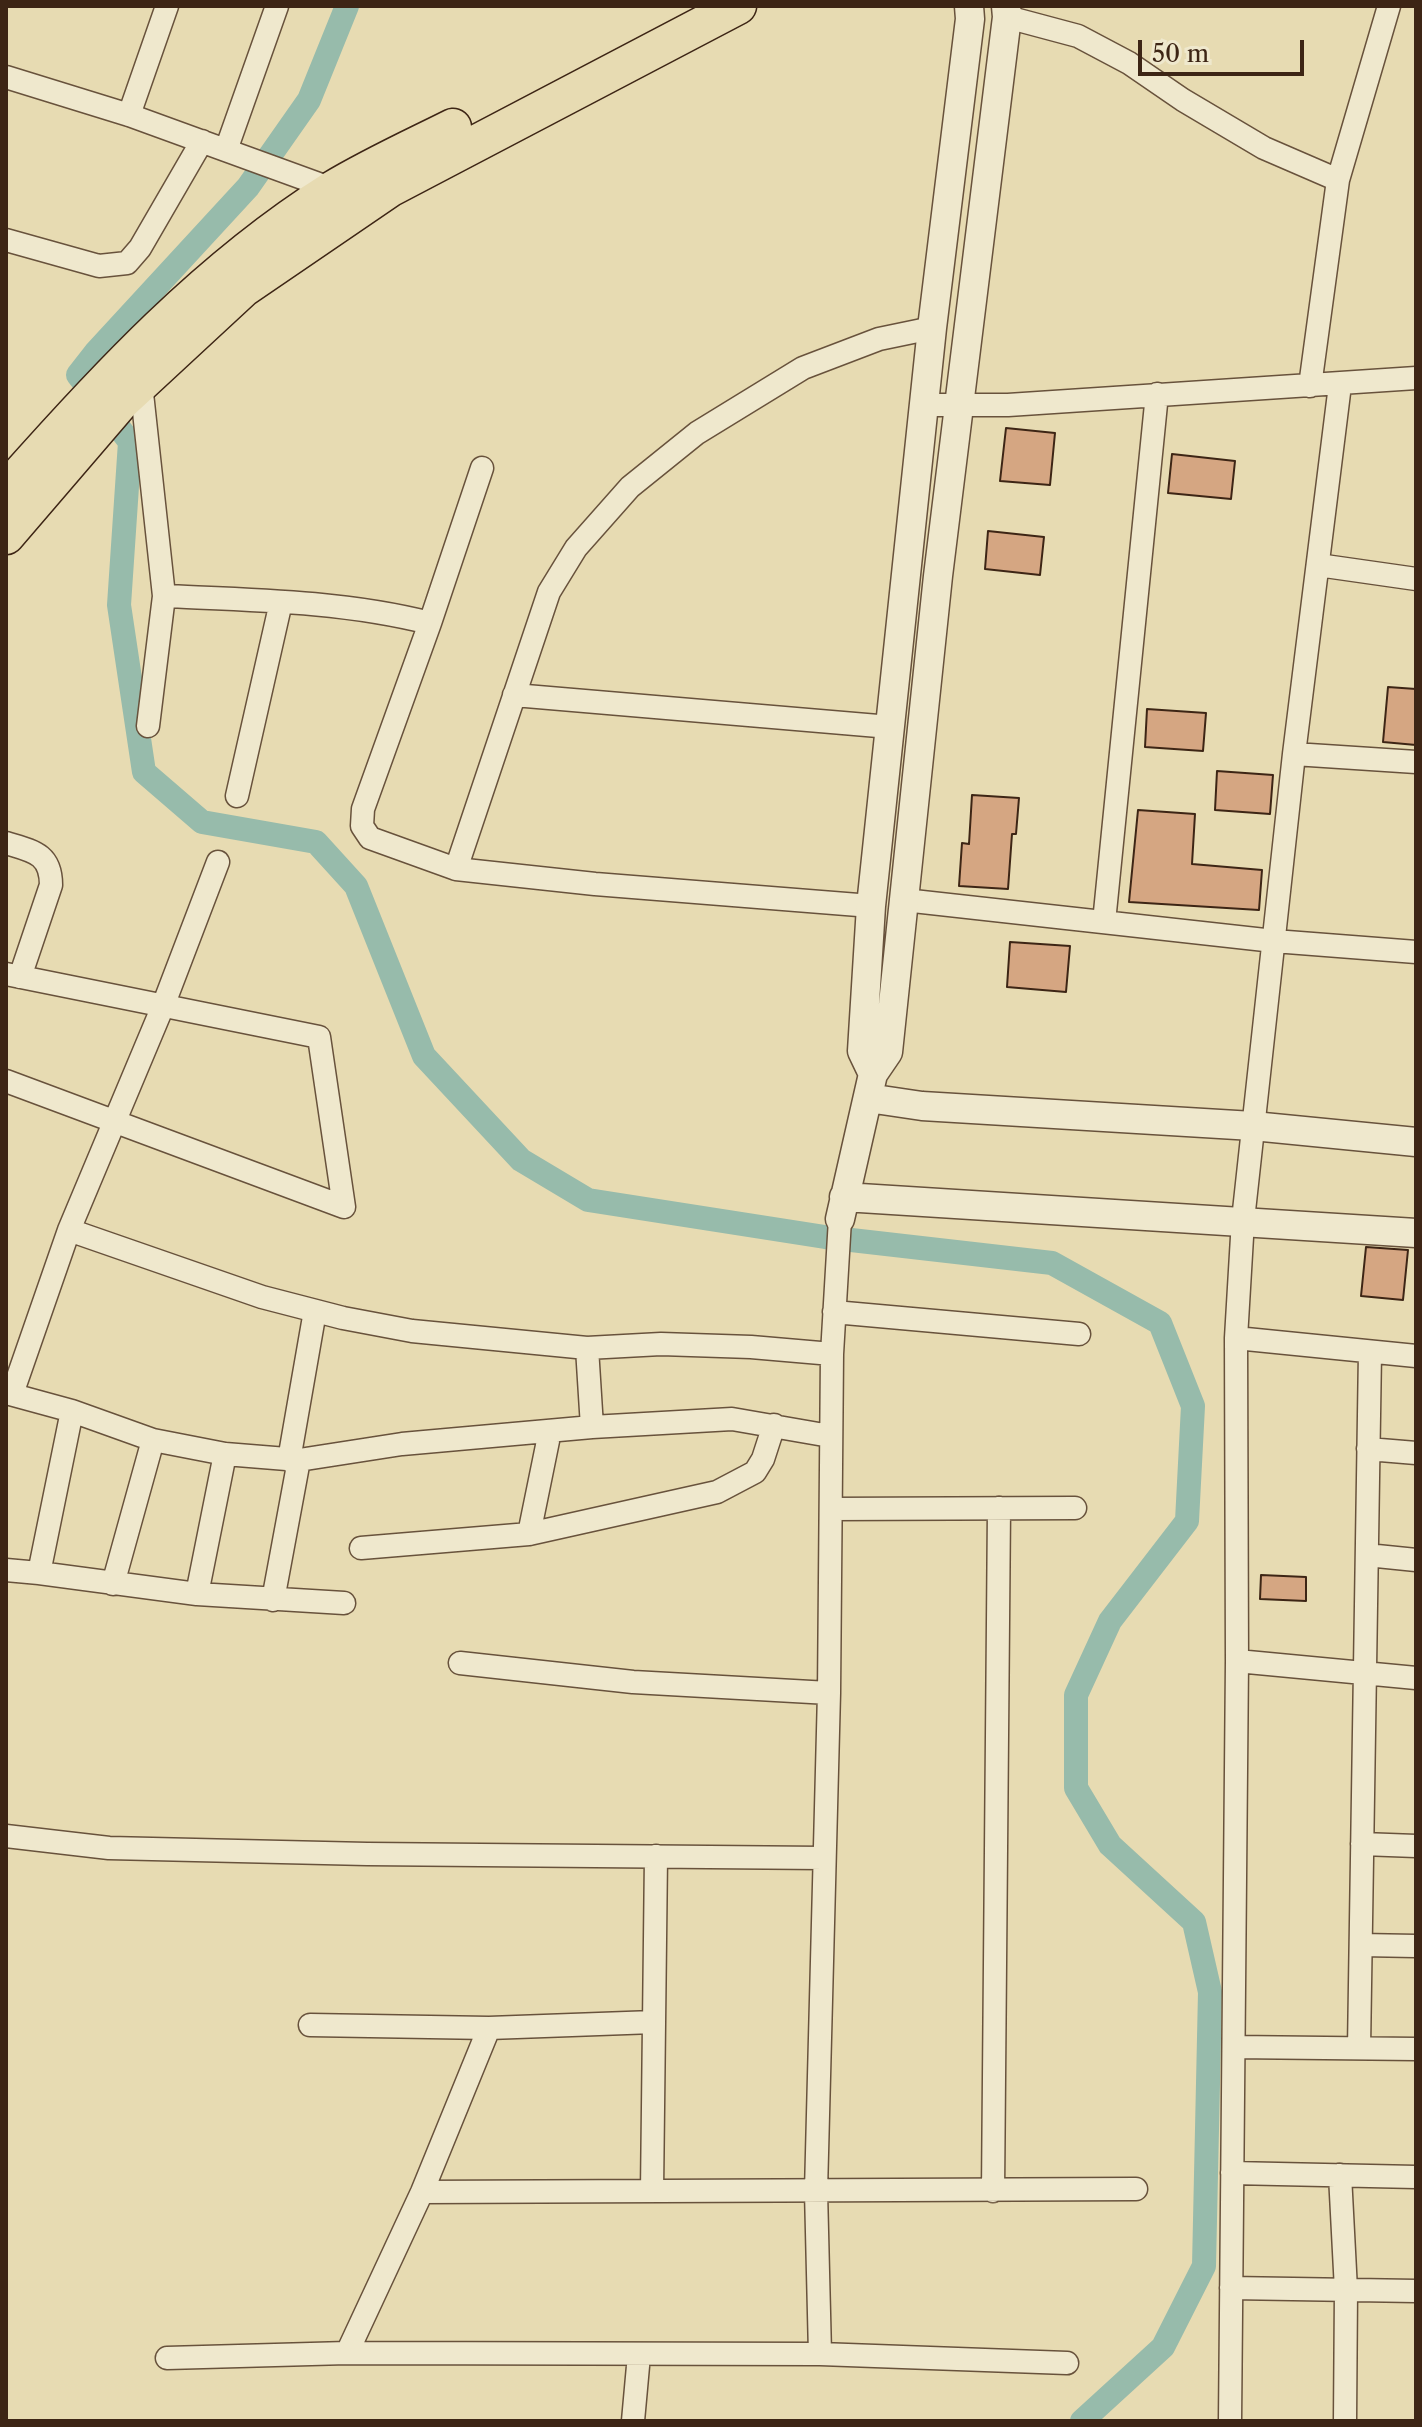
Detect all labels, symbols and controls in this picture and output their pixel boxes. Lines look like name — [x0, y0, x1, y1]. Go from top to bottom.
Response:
scale bar — [1142, 24, 1308, 74]
text: 50 m — [1152, 39, 1209, 68]

